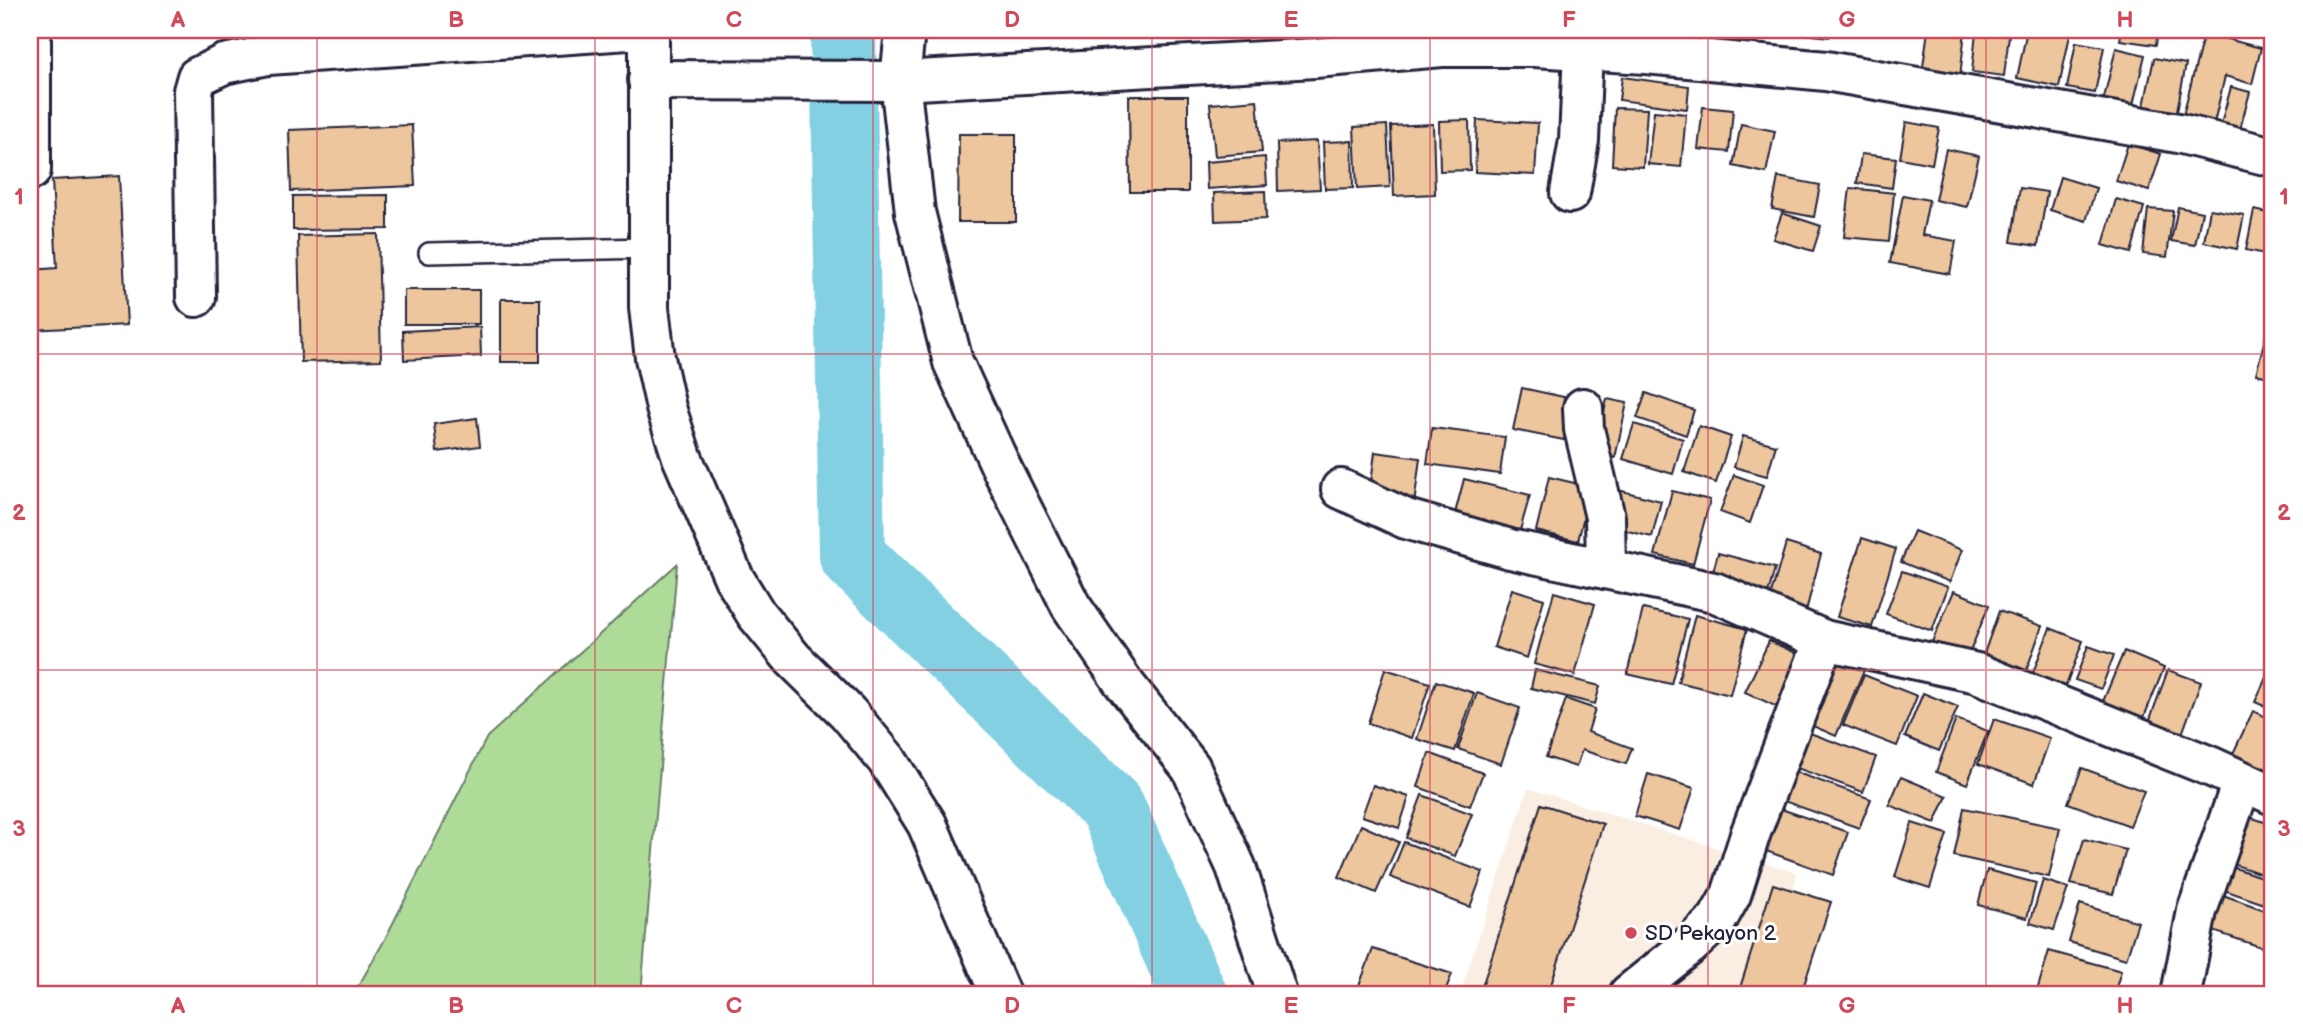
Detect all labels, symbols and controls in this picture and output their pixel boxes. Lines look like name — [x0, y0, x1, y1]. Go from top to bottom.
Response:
text: A — [170, 6, 186, 34]
text: B — [448, 6, 464, 34]
text: C — [726, 6, 742, 34]
text: D — [1004, 6, 1020, 34]
text: E — [1284, 6, 1299, 34]
text: F — [1562, 6, 1576, 34]
text: G — [1839, 6, 1856, 34]
text: H — [2116, 6, 2134, 34]
text: 1 — [14, 183, 24, 211]
text: 1 — [2279, 183, 2289, 211]
text: 2 — [12, 499, 26, 527]
text: 2 — [2277, 499, 2291, 527]
text: 3 — [12, 815, 26, 843]
text: 3 — [2277, 815, 2291, 843]
place label: SD Pekayon 2 — [1645, 921, 1777, 946]
marker: SD Pekayon 2 — [1623, 925, 1639, 941]
text: A — [170, 992, 186, 1020]
text: B — [448, 992, 464, 1020]
text: C — [726, 992, 742, 1020]
text: D — [1004, 992, 1020, 1020]
text: E — [1284, 992, 1299, 1020]
text: F — [1562, 992, 1576, 1020]
text: G — [1839, 992, 1856, 1020]
text: H — [2116, 992, 2134, 1020]

